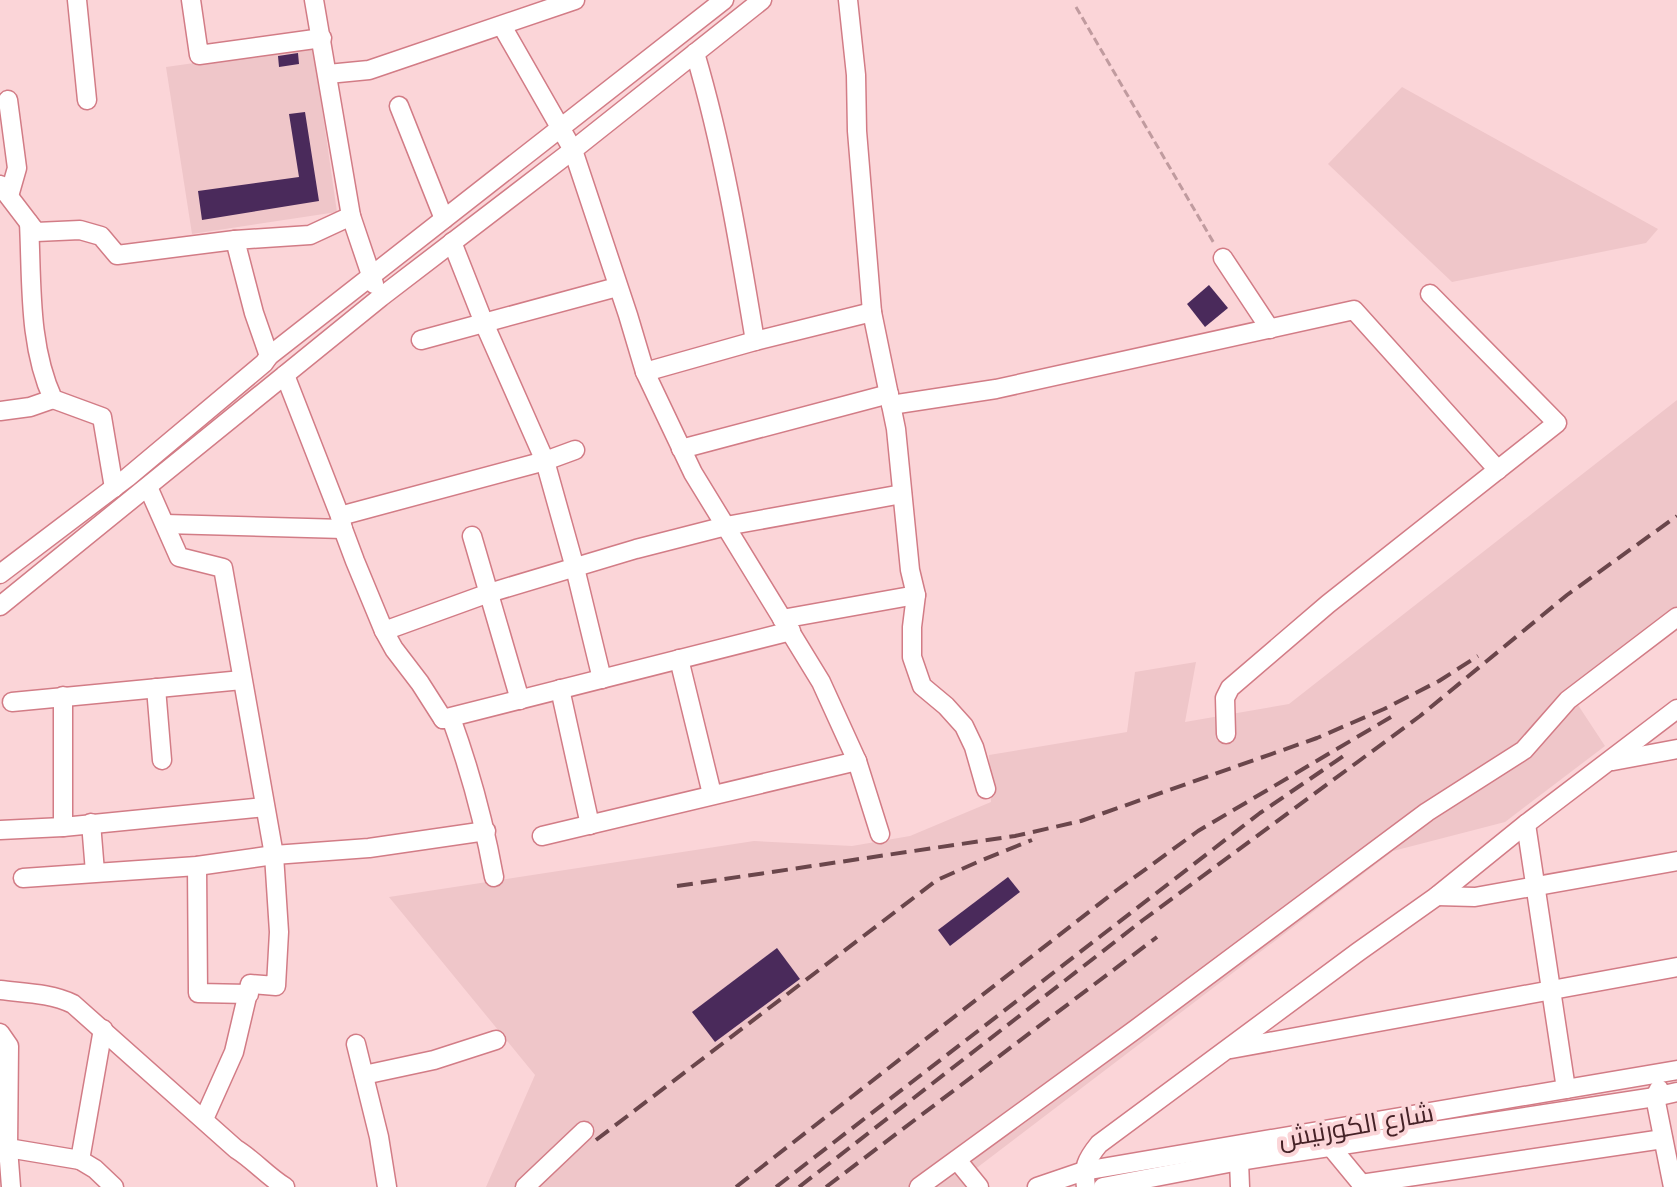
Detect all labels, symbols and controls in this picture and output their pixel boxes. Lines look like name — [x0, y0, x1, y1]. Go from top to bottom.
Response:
street label: شارع الكورنيش — [1276, 1096, 1436, 1156]

